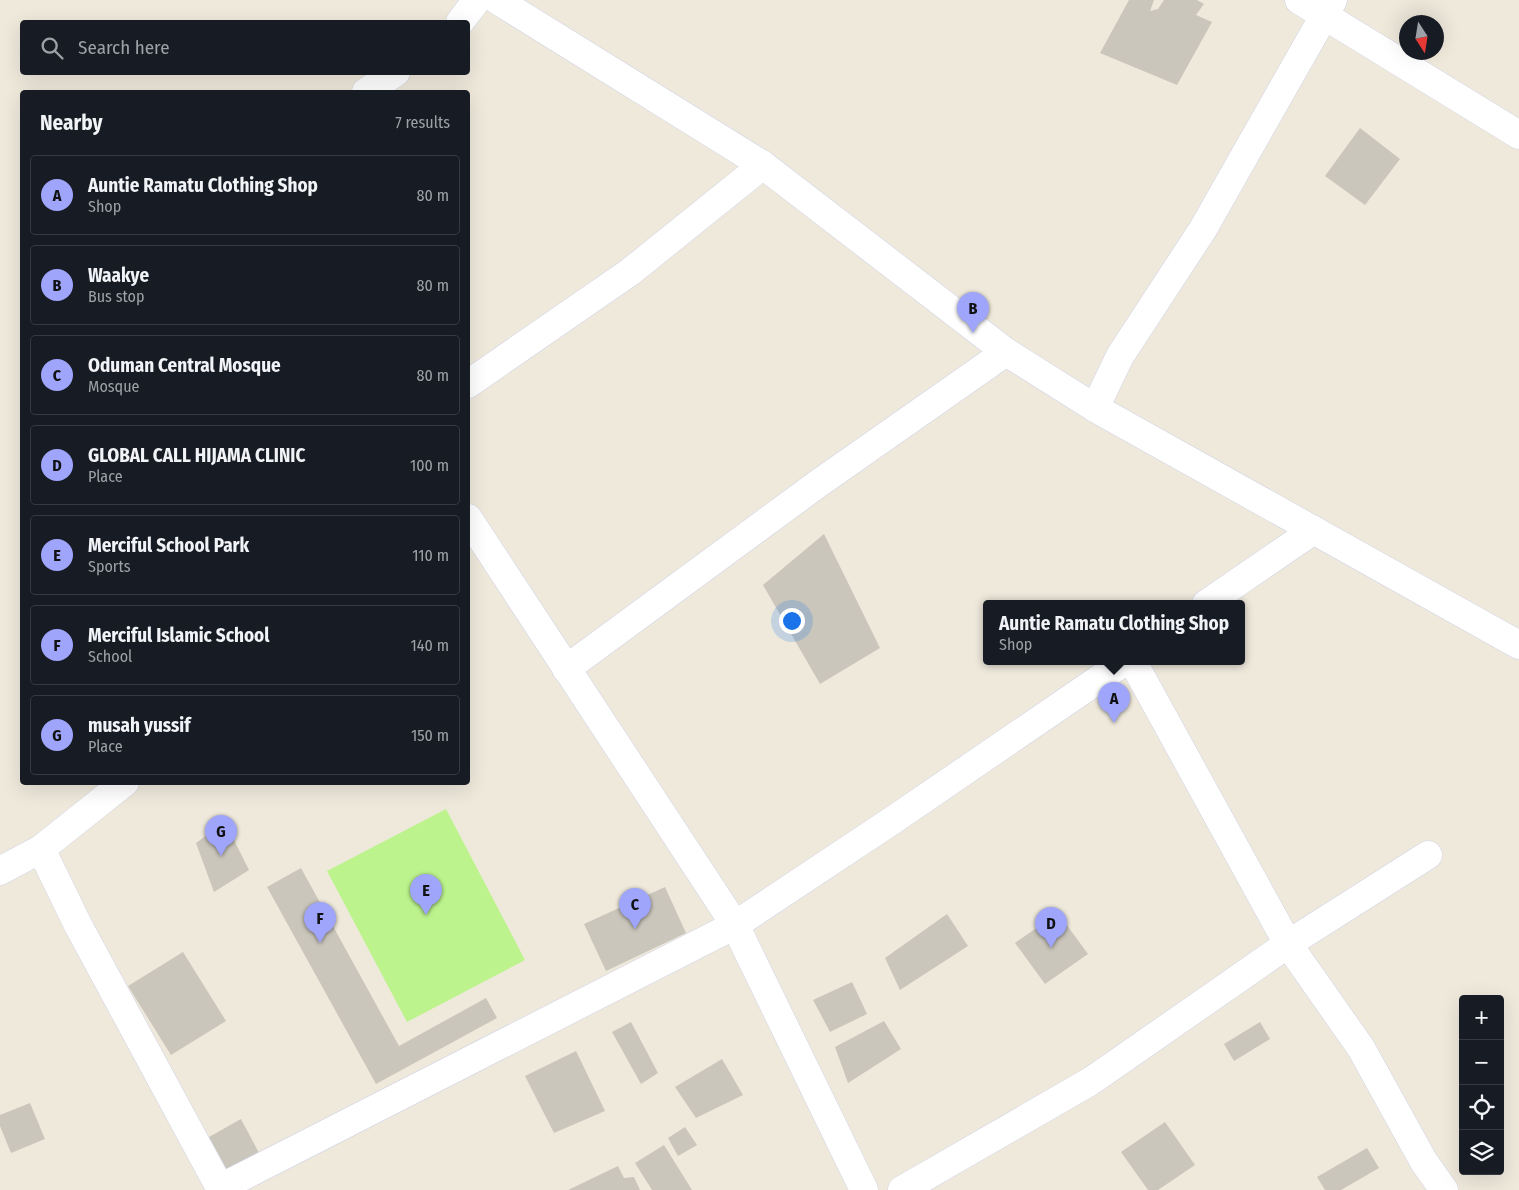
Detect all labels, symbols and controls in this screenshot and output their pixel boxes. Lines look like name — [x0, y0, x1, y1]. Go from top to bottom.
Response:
north arrow — [1399, 15, 1444, 60]
search box — [20, 20, 470, 75]
icon: search — [38, 34, 66, 62]
text: Search here — [78, 36, 170, 59]
text: Nearby — [40, 110, 102, 136]
text: 7 results — [395, 113, 450, 132]
text: Auntie Ramatu Clothing Shop — [88, 174, 318, 197]
text: A — [53, 186, 61, 205]
text: 80 m — [417, 186, 449, 205]
text: Shop — [88, 197, 121, 216]
text: Waakye — [88, 264, 149, 287]
text: B — [53, 276, 61, 295]
text: 80 m — [417, 276, 449, 295]
text: Bus stop — [88, 287, 144, 306]
pin: B — [957, 292, 989, 333]
text: Oduman Central Mosque — [88, 354, 281, 377]
text: C — [53, 366, 61, 385]
text: 80 m — [417, 366, 449, 385]
text: Mosque — [88, 377, 139, 396]
text: GLOBAL CALL HIJAMA CLINIC — [88, 444, 305, 467]
text: D — [52, 456, 62, 475]
text: 100 m — [410, 456, 449, 475]
text: Place — [88, 467, 123, 486]
text: Merciful School Park — [88, 534, 249, 557]
text: E — [53, 546, 61, 565]
text: 110 m — [412, 546, 449, 565]
text: Sports — [88, 557, 131, 576]
popup — [983, 600, 1245, 665]
your location — [779, 608, 805, 634]
text: Auntie Ramatu Clothing Shop — [999, 612, 1229, 635]
text: Merciful Islamic School — [88, 624, 269, 647]
text: Shop — [999, 635, 1032, 654]
text: F — [53, 636, 61, 655]
text: 140 m — [411, 636, 449, 655]
text: School — [88, 647, 132, 666]
pin: A — [1098, 682, 1130, 723]
text: musah yussif — [88, 714, 191, 737]
text: G — [52, 726, 62, 745]
text: 150 m — [411, 726, 449, 745]
text: Place — [88, 737, 123, 756]
pin: G — [205, 815, 237, 856]
pin: E — [410, 874, 442, 915]
pin: C — [619, 888, 651, 929]
pin: F — [304, 902, 336, 943]
pin: D — [1035, 907, 1067, 948]
map controls — [1459, 995, 1504, 1175]
button: + — [1459, 995, 1504, 1040]
button: − — [1459, 1040, 1504, 1085]
button: locate — [1459, 1085, 1504, 1130]
button: layers — [1459, 1130, 1504, 1175]

